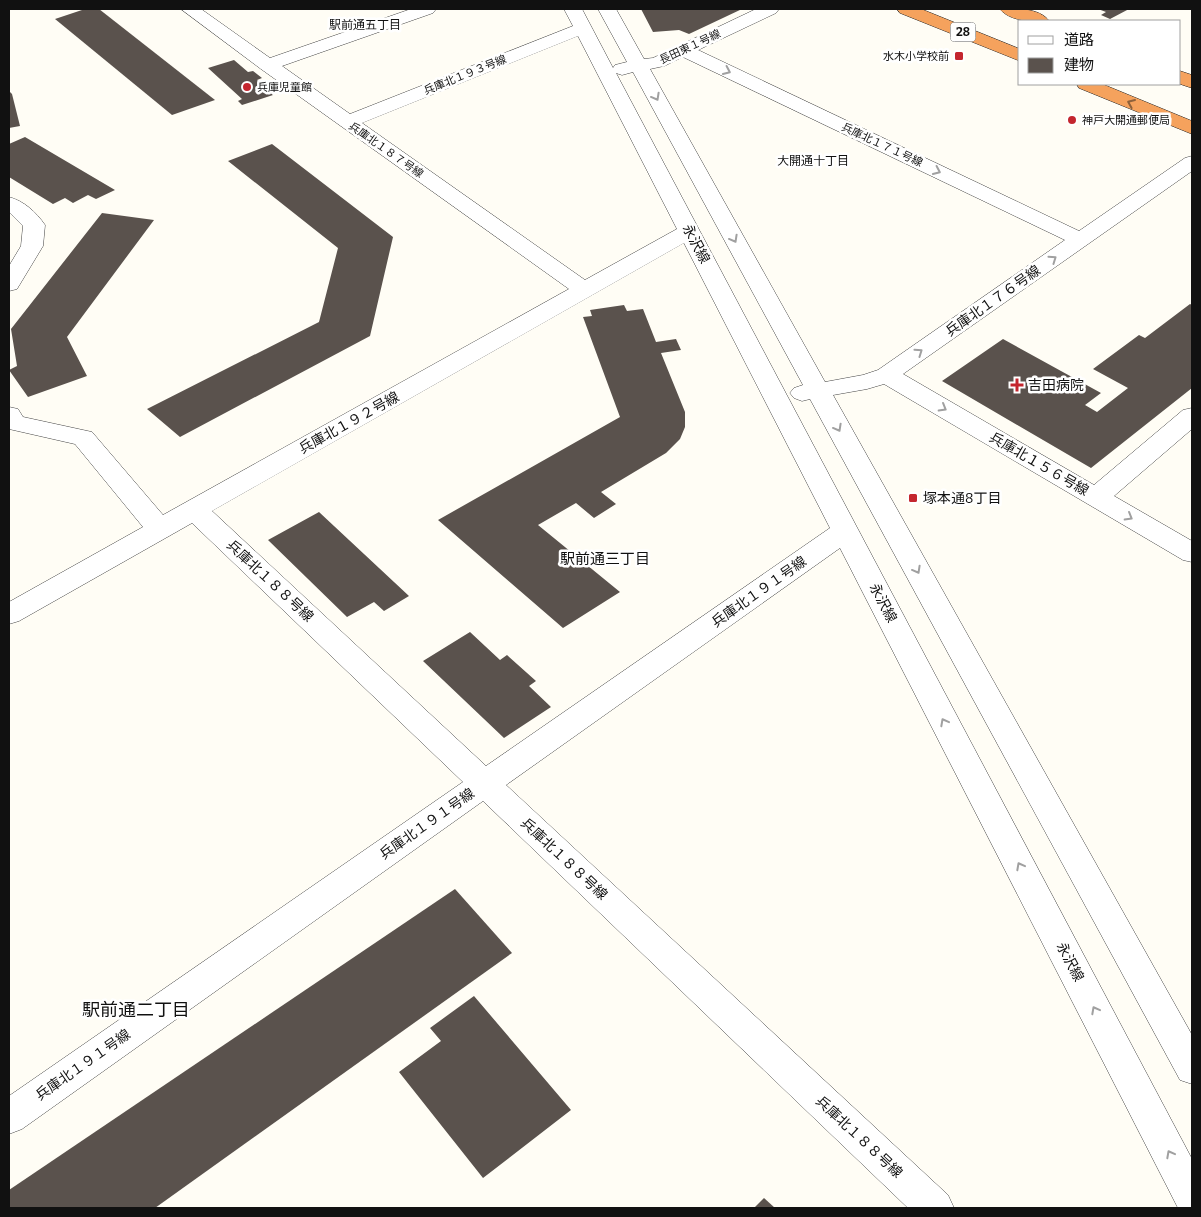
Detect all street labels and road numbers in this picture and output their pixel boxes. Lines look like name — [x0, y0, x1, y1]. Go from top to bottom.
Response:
road number: 28 — [950, 22, 976, 42]
street label: 長田東１号線 — [657, 27, 723, 67]
street label: 兵庫北１９３号線 — [422, 52, 508, 98]
street label: 兵庫北１８７号線 — [346, 119, 426, 181]
street label: 兵庫北１７１号線 — [839, 121, 925, 169]
street label: 永沢線 — [679, 221, 713, 267]
street label: 兵庫北１７６号線 — [942, 262, 1044, 340]
street label: 兵庫北１９２号線 — [296, 388, 402, 458]
street label: 兵庫北１５６号線 — [986, 429, 1092, 499]
street label: 兵庫北１８８号線 — [223, 537, 317, 625]
street label: 兵庫北１９１号線 — [708, 553, 810, 631]
street label: 永沢線 — [866, 580, 900, 626]
street label: 兵庫北１９１号線 — [376, 785, 478, 863]
street label: 兵庫北１８８号線 — [517, 815, 611, 903]
street label: 永沢線 — [1053, 939, 1087, 985]
street label: 兵庫北１９１号線 — [32, 1026, 134, 1104]
street label: 兵庫北１８８号線 — [812, 1093, 906, 1181]

